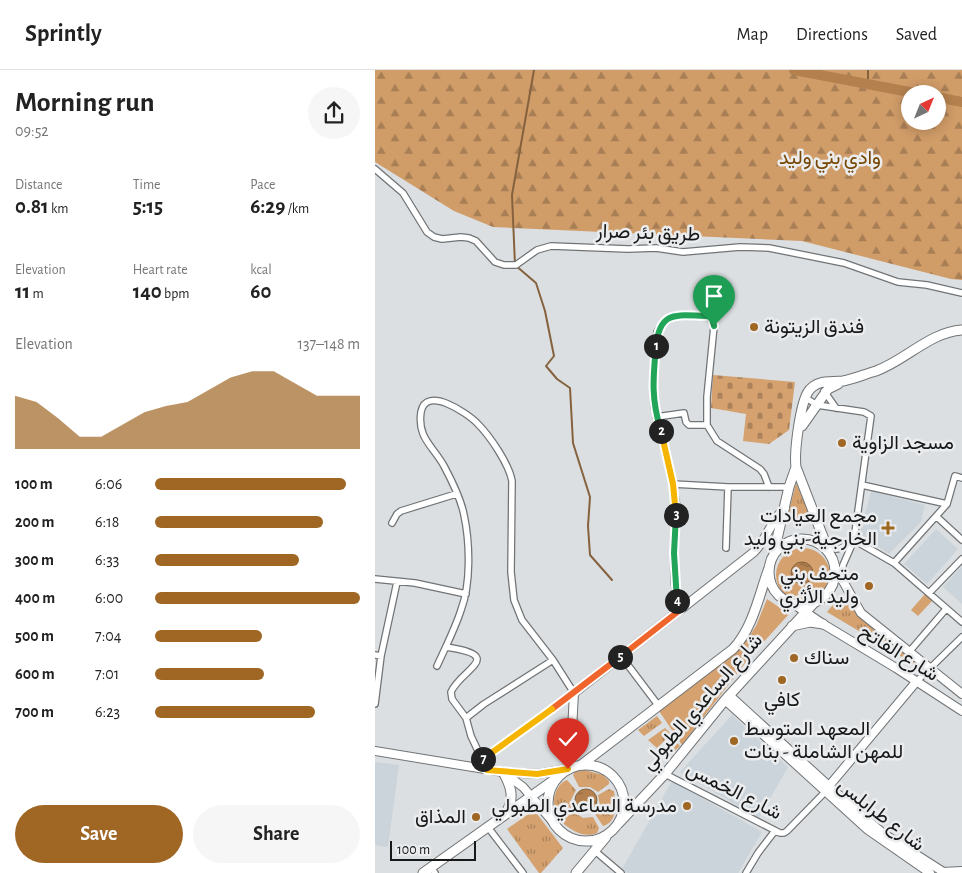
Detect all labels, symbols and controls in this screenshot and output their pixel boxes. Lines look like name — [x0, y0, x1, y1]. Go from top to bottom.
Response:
text: Sprintly — [25, 22, 102, 46]
text: Map — [737, 26, 768, 44]
text: Directions — [796, 26, 868, 44]
text: Saved — [896, 26, 937, 44]
north arrow — [901, 85, 946, 130]
map controls — [901, 85, 946, 130]
button: share — [308, 87, 360, 139]
text: Morning run — [15, 89, 155, 117]
text: 09:52 — [15, 123, 49, 139]
park label: وادي بني وليد — [779, 148, 881, 174]
text: Distance — [15, 178, 62, 192]
text: Time — [133, 178, 161, 192]
text: Pace — [250, 178, 276, 192]
text: 0.81 — [15, 196, 49, 217]
text: 5:15 — [133, 196, 163, 217]
text: 6:29 — [250, 196, 285, 217]
text: km — [49, 202, 69, 216]
text: /km — [285, 202, 309, 216]
street label: طريق بئر صرار — [594, 221, 701, 247]
text: Elevation — [15, 263, 66, 277]
text: Heart rate — [133, 263, 188, 277]
text: kcal — [250, 263, 272, 277]
pin — [693, 275, 735, 326]
text: 11 — [15, 281, 30, 302]
text: 140 — [133, 281, 162, 302]
text: 60 — [250, 281, 271, 302]
icon: arrive — [700, 282, 728, 310]
text: m — [30, 287, 44, 301]
text: bpm — [162, 287, 189, 301]
place label: فندق الزيتونة — [764, 317, 864, 339]
marker: فندق الزيتونة — [748, 321, 760, 333]
pin: 1 — [643, 334, 669, 358]
text: Elevation — [15, 336, 73, 352]
text: 137–148 m — [297, 336, 360, 352]
text: 1 — [654, 339, 659, 353]
pin: 2 — [649, 418, 673, 444]
text: 2 — [658, 424, 665, 438]
place label: مسجد الزاوية — [852, 433, 954, 455]
marker: مسجد الزاوية — [836, 437, 848, 449]
text: 100 m — [15, 476, 53, 492]
text: 6:06 — [95, 476, 122, 492]
pin: 3 — [663, 502, 689, 528]
place label: مجمع العيادات الخارجية-بني وليد — [744, 506, 877, 555]
text: 3 — [673, 508, 680, 522]
text: 200 m — [15, 514, 55, 530]
text: 6:18 — [95, 514, 119, 530]
marker: مجمع العيادات الخارجية-بني وليد — [881, 521, 895, 535]
text: 300 m — [15, 552, 54, 568]
text: 6:33 — [95, 552, 119, 568]
place label: متحف بني وليد الأثري — [779, 564, 859, 613]
marker: متحف بني وليد الأثري — [863, 580, 875, 592]
pin: 4 — [665, 588, 689, 614]
text: 400 m — [15, 590, 55, 606]
text: 6:00 — [95, 590, 123, 606]
text: 4 — [674, 594, 681, 608]
street label: شارع الفاتح — [854, 621, 942, 688]
text: 500 m — [15, 628, 54, 644]
text: 7:04 — [95, 628, 121, 644]
street label: شارع الساعدي الطبولي — [638, 630, 771, 778]
pin: 5 — [607, 644, 633, 670]
place label: سناك — [804, 648, 849, 668]
text: 5 — [617, 650, 624, 664]
marker: سناك — [788, 652, 800, 664]
text: 600 m — [15, 666, 55, 682]
text: 7:01 — [95, 666, 119, 682]
marker: كافي — [776, 674, 788, 686]
place label: كافي — [764, 690, 800, 716]
text: 700 m — [15, 704, 54, 720]
text: 6:23 — [95, 704, 120, 720]
pin — [547, 718, 589, 769]
place label: المعهد المتوسط للمهن الشاملة - بنات — [744, 719, 903, 764]
icon: check — [554, 725, 582, 753]
marker: المعهد المتوسط للمهن الشاملة - بنات — [728, 735, 740, 747]
pin: 7 — [471, 746, 495, 772]
text: 7 — [480, 752, 487, 766]
street label: شارع الخمس — [682, 759, 785, 826]
street label: شارع طرابلس — [832, 775, 928, 857]
place label: مدرسة الساعدي الطبولي — [492, 796, 677, 822]
marker: مدرسة الساعدي الطبولي — [681, 800, 693, 812]
button: Save — [15, 805, 183, 863]
button: Share — [193, 805, 360, 863]
place label: المذاق — [415, 807, 466, 827]
marker: المذاق — [470, 811, 482, 823]
scale bar — [390, 838, 476, 861]
text: 100 m — [397, 843, 430, 857]

